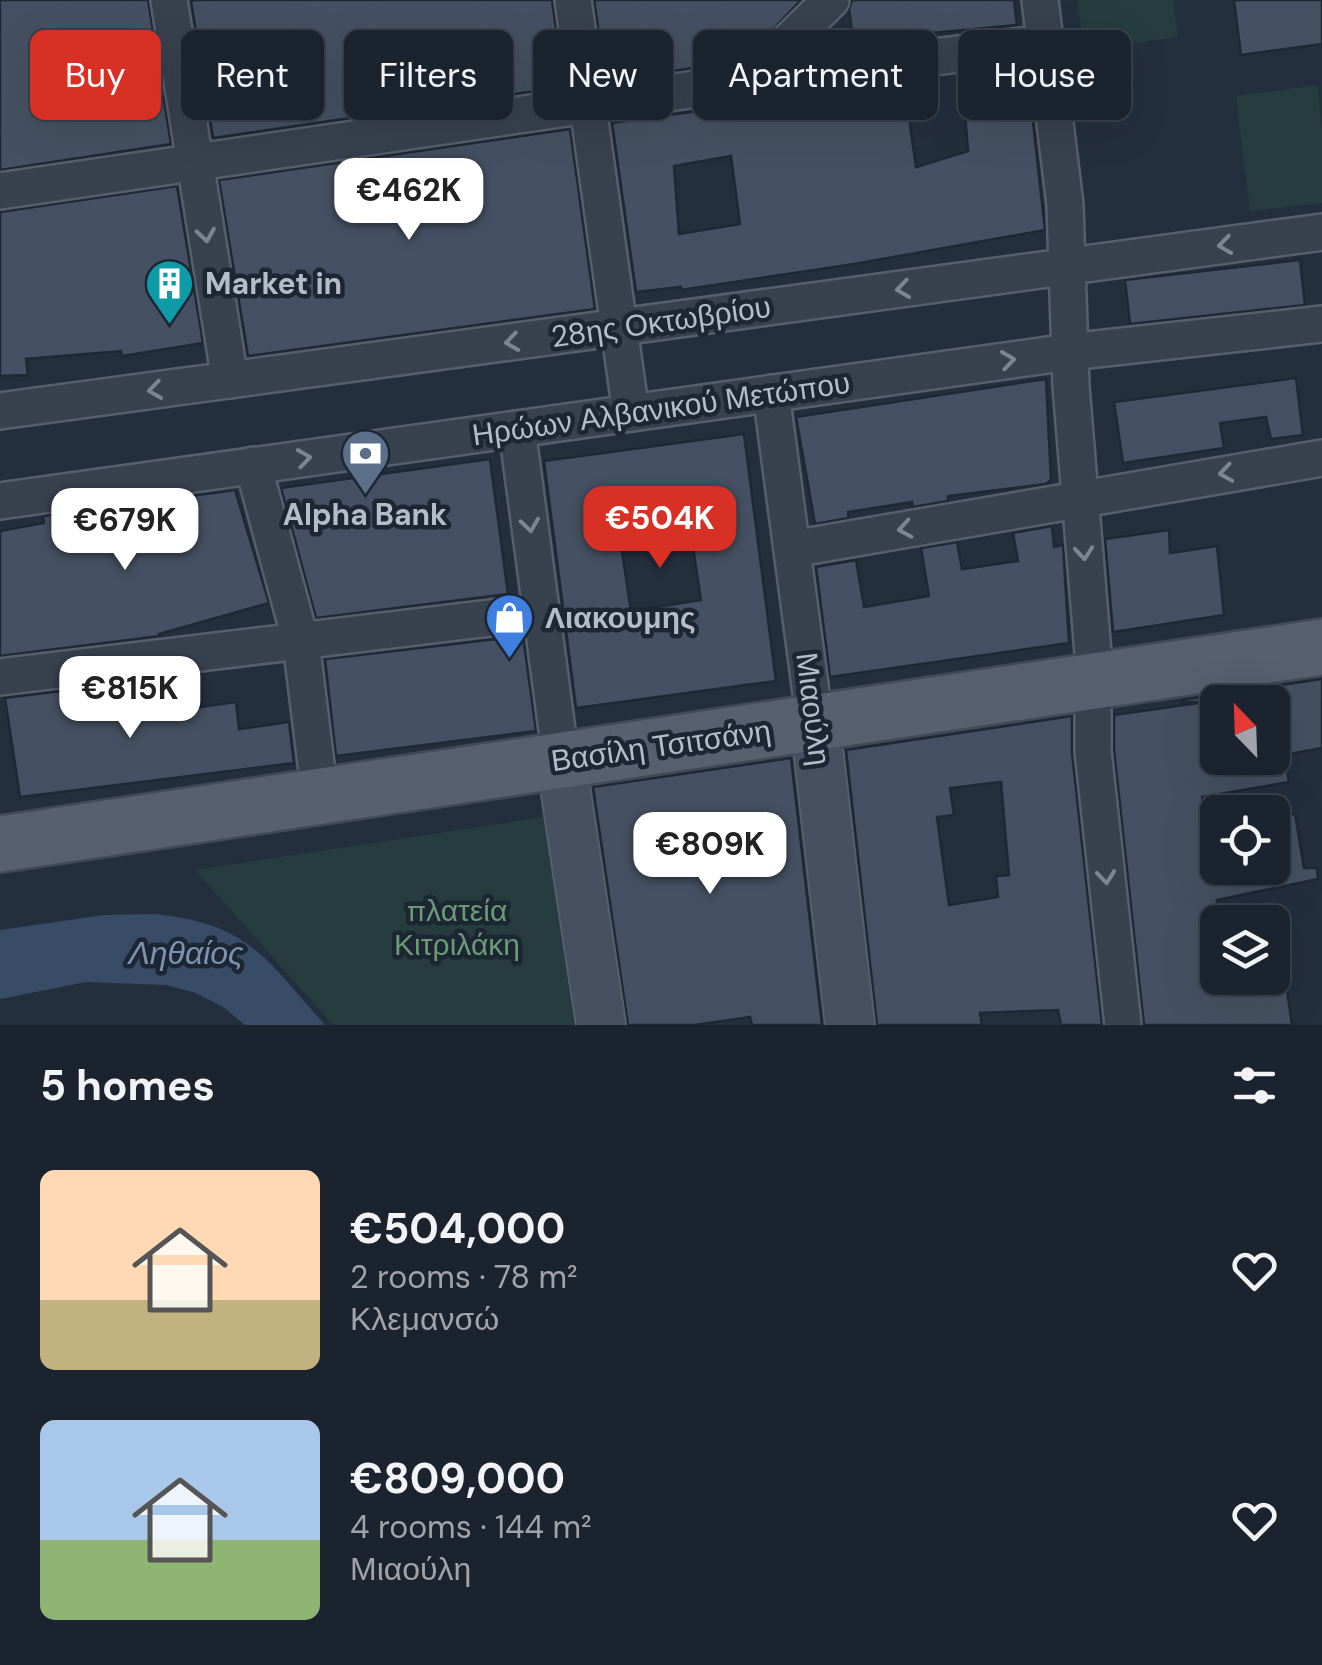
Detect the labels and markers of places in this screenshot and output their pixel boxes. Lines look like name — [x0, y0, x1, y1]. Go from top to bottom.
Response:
pin: €462K — [339, 158, 479, 243]
building icon: Market in — [144, 258, 196, 326]
place label: Market in — [205, 264, 342, 303]
bank icon: Alpha Bank — [339, 428, 391, 496]
pin: €504K — [590, 486, 730, 571]
pin: €679K — [55, 488, 195, 573]
place label: Alpha Bank — [283, 495, 447, 534]
shop icon: Λιακουμης — [484, 592, 536, 660]
place label: Λιακουμης — [545, 598, 696, 637]
pin: €815K — [60, 656, 200, 741]
pin: €809K — [640, 812, 780, 897]

